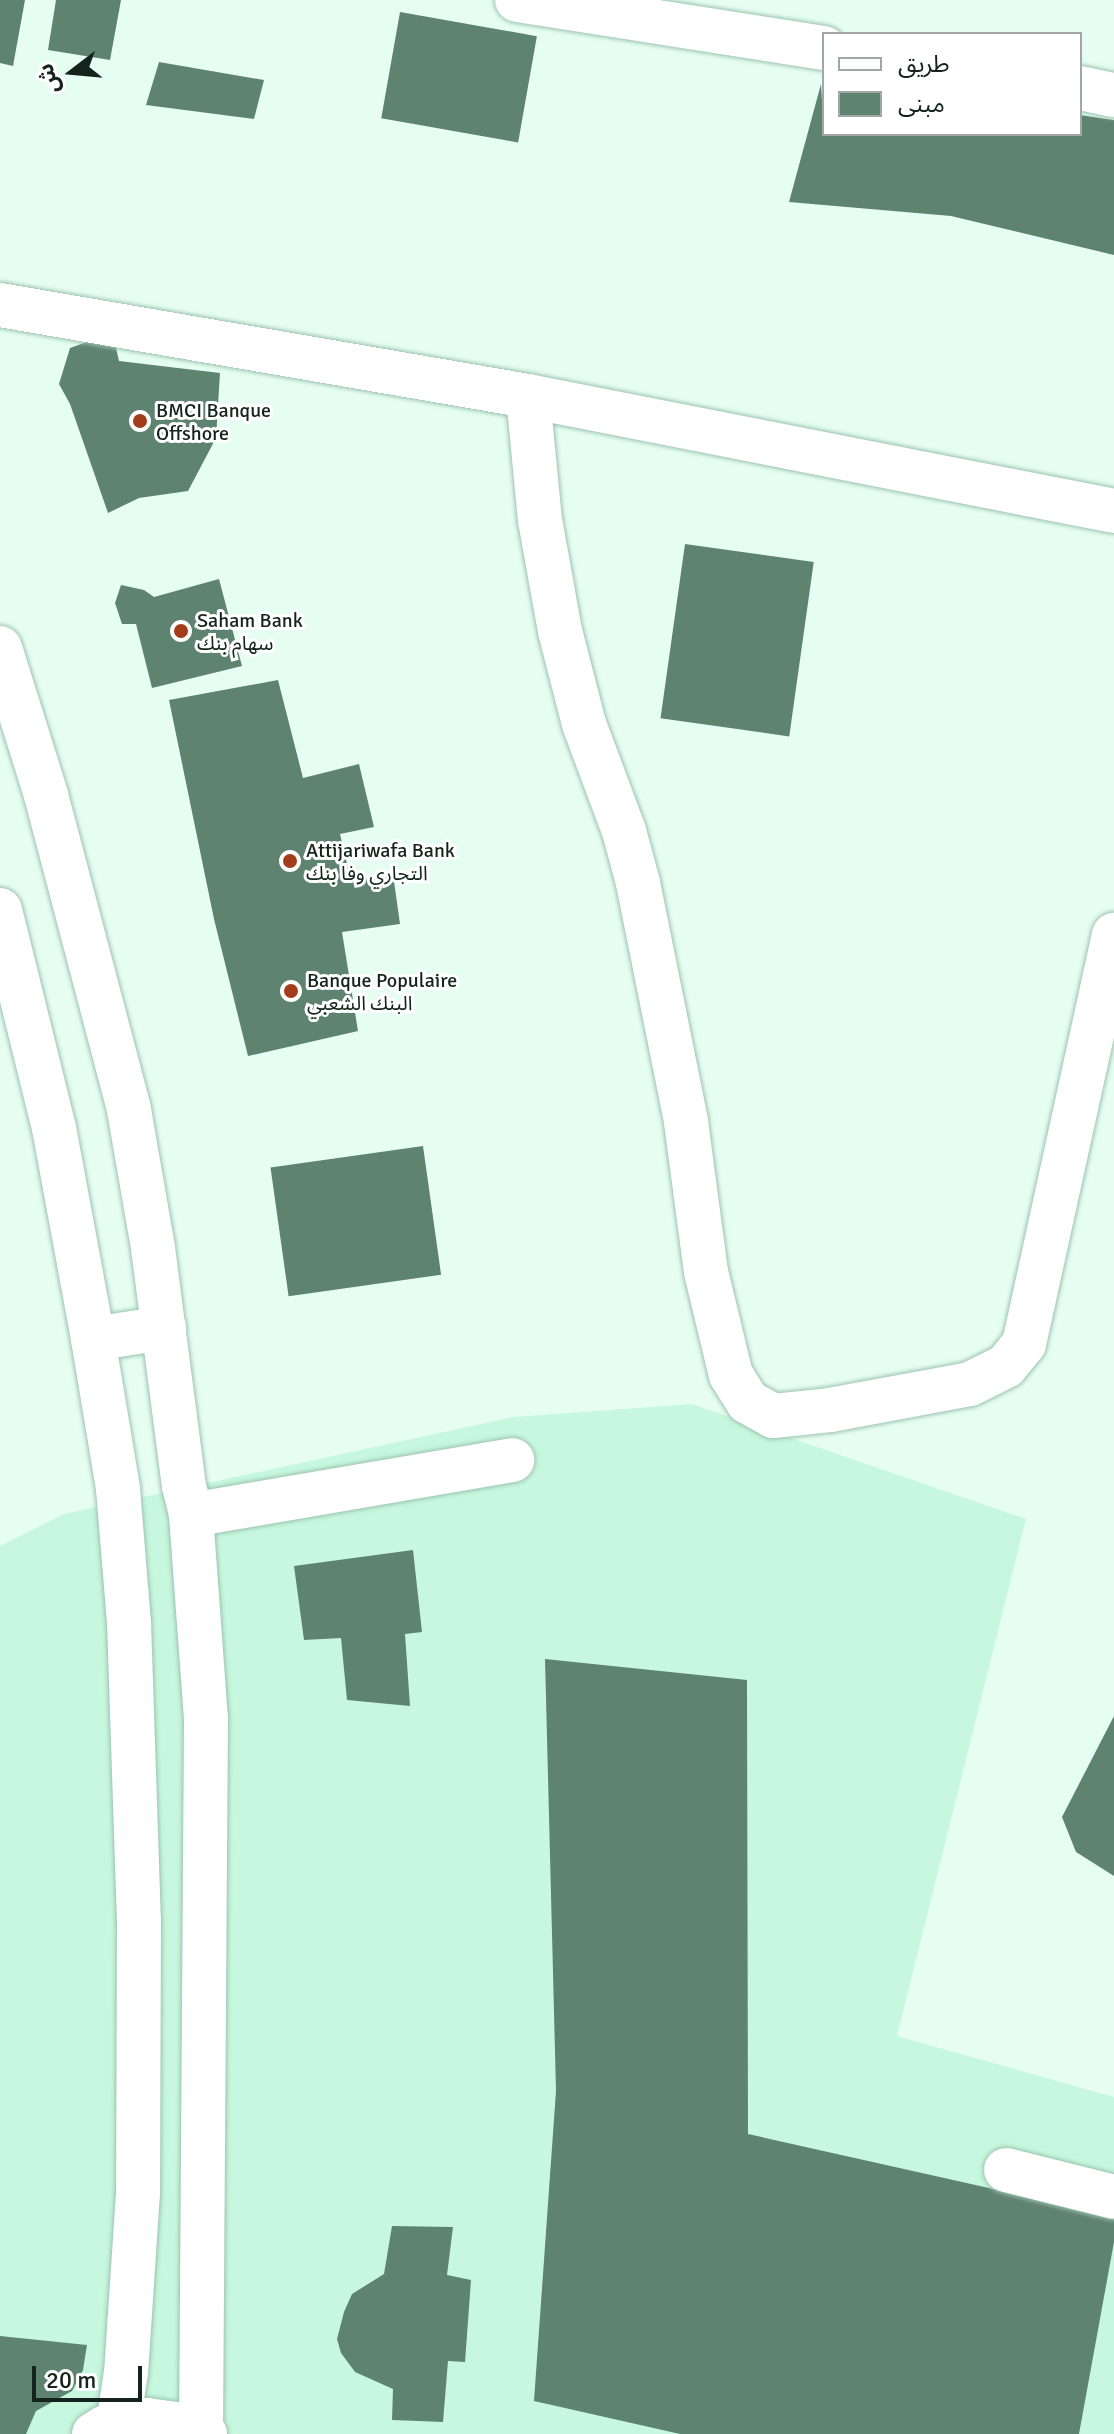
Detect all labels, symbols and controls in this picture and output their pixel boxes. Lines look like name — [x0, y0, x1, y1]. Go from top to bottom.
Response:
north arrow — [32, 32, 112, 112]
legend — [822, 32, 1082, 136]
text: طريق — [898, 49, 950, 79]
text: ش — [31, 61, 66, 97]
text: مبنى — [898, 89, 945, 119]
place label: BMCI Banque Offshore — [156, 398, 271, 445]
marker: BMCI Banque Offshore — [131, 412, 149, 430]
place label: Saham Bank سهام بنك — [197, 608, 303, 655]
marker: Saham Bank سهام بنك — [172, 622, 190, 640]
place label: Attijariwafa Bank التجاري وفا بنك — [306, 838, 455, 885]
marker: Attijariwafa Bank التجاري وفا بنك — [281, 852, 299, 870]
place label: Banque Populaire البنك الشعبي — [307, 968, 457, 1015]
marker: Banque Populaire البنك الشعبي — [282, 982, 300, 1000]
scale bar — [36, 2350, 146, 2400]
text: 20 m — [46, 2365, 96, 2395]

